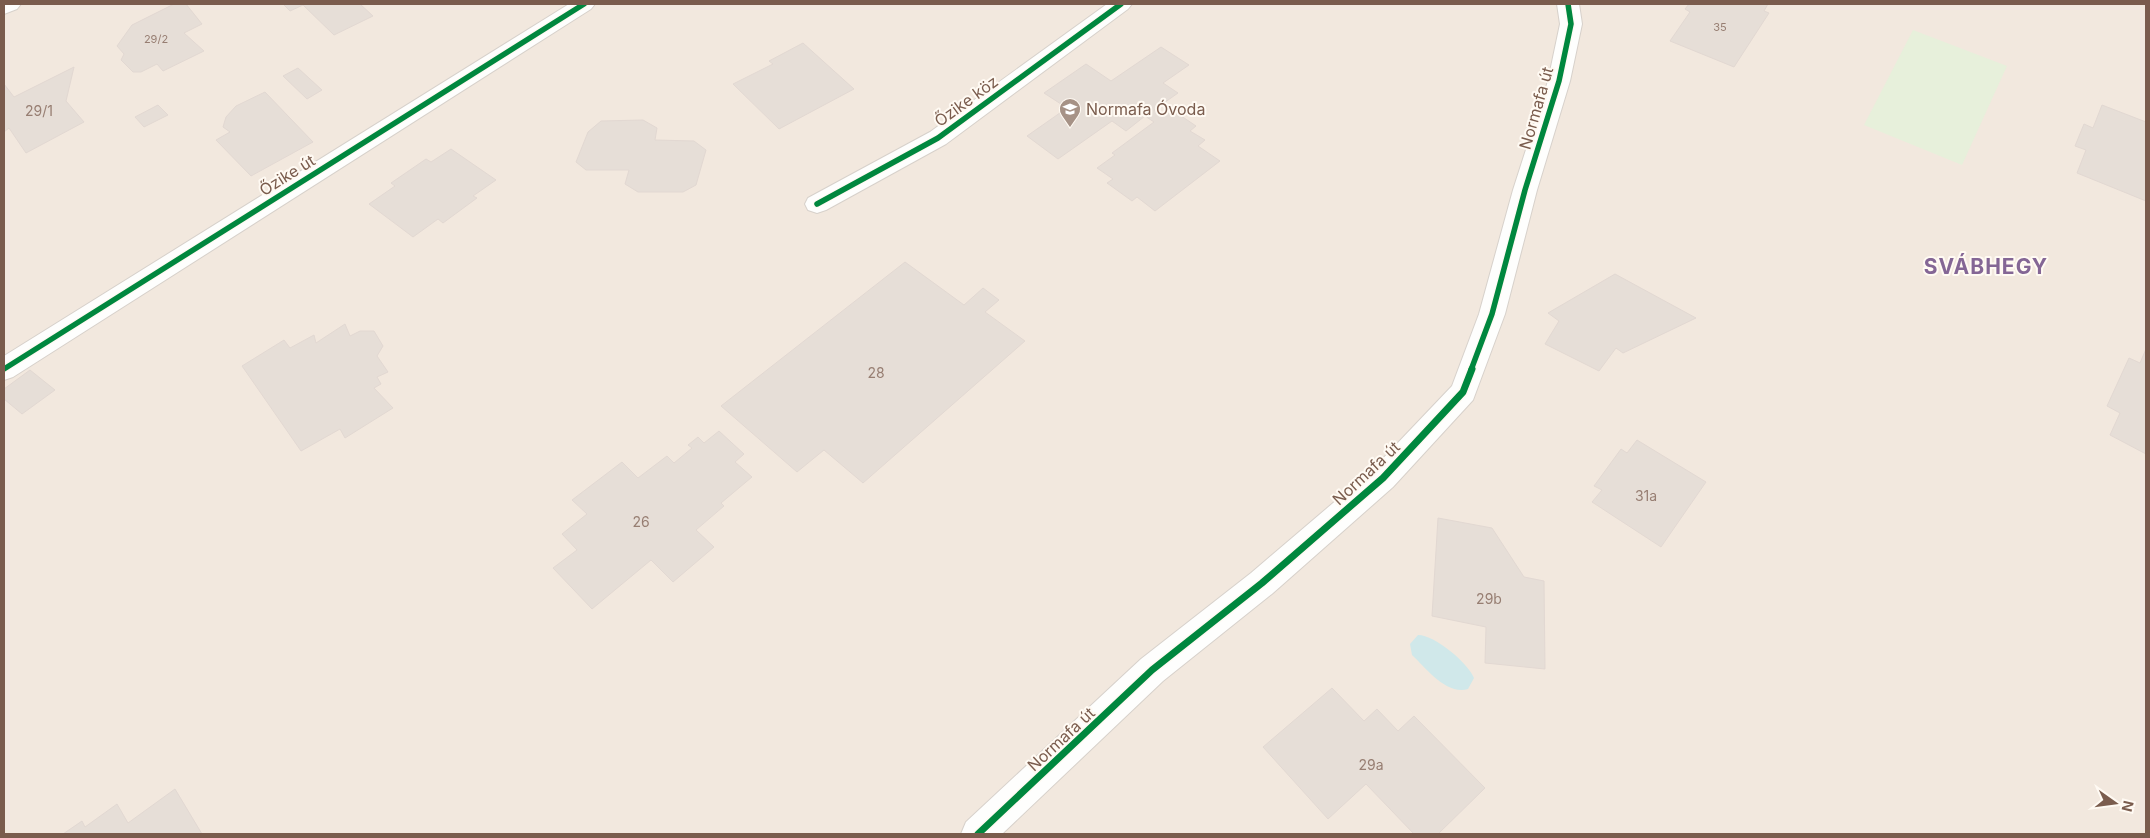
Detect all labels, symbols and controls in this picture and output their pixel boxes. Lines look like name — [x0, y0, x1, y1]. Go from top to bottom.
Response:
house number: 35 — [1713, 20, 1727, 34]
house number: 29/2 — [144, 32, 168, 46]
street label: Normafa út — [1515, 64, 1557, 152]
street label: Őzike köz — [930, 71, 1002, 131]
school or university icon: Normafa Óvoda — [1058, 97, 1082, 128]
place label: Normafa Óvoda — [1086, 99, 1205, 119]
house number: 29/1 — [25, 102, 53, 119]
street label: Őzike út — [255, 150, 319, 200]
district label: SVÁBHEGY — [1924, 253, 2048, 279]
house number: 28 — [867, 364, 885, 381]
street label: Normafa út — [1328, 437, 1404, 509]
house number: 31a — [1635, 487, 1657, 504]
house number: 26 — [632, 513, 650, 530]
house number: 29b — [1476, 590, 1502, 607]
street label: Normafa út — [1023, 703, 1099, 775]
house number: 29a — [1358, 756, 1384, 773]
north arrow — [2090, 778, 2140, 828]
text: N — [2119, 799, 2138, 813]

